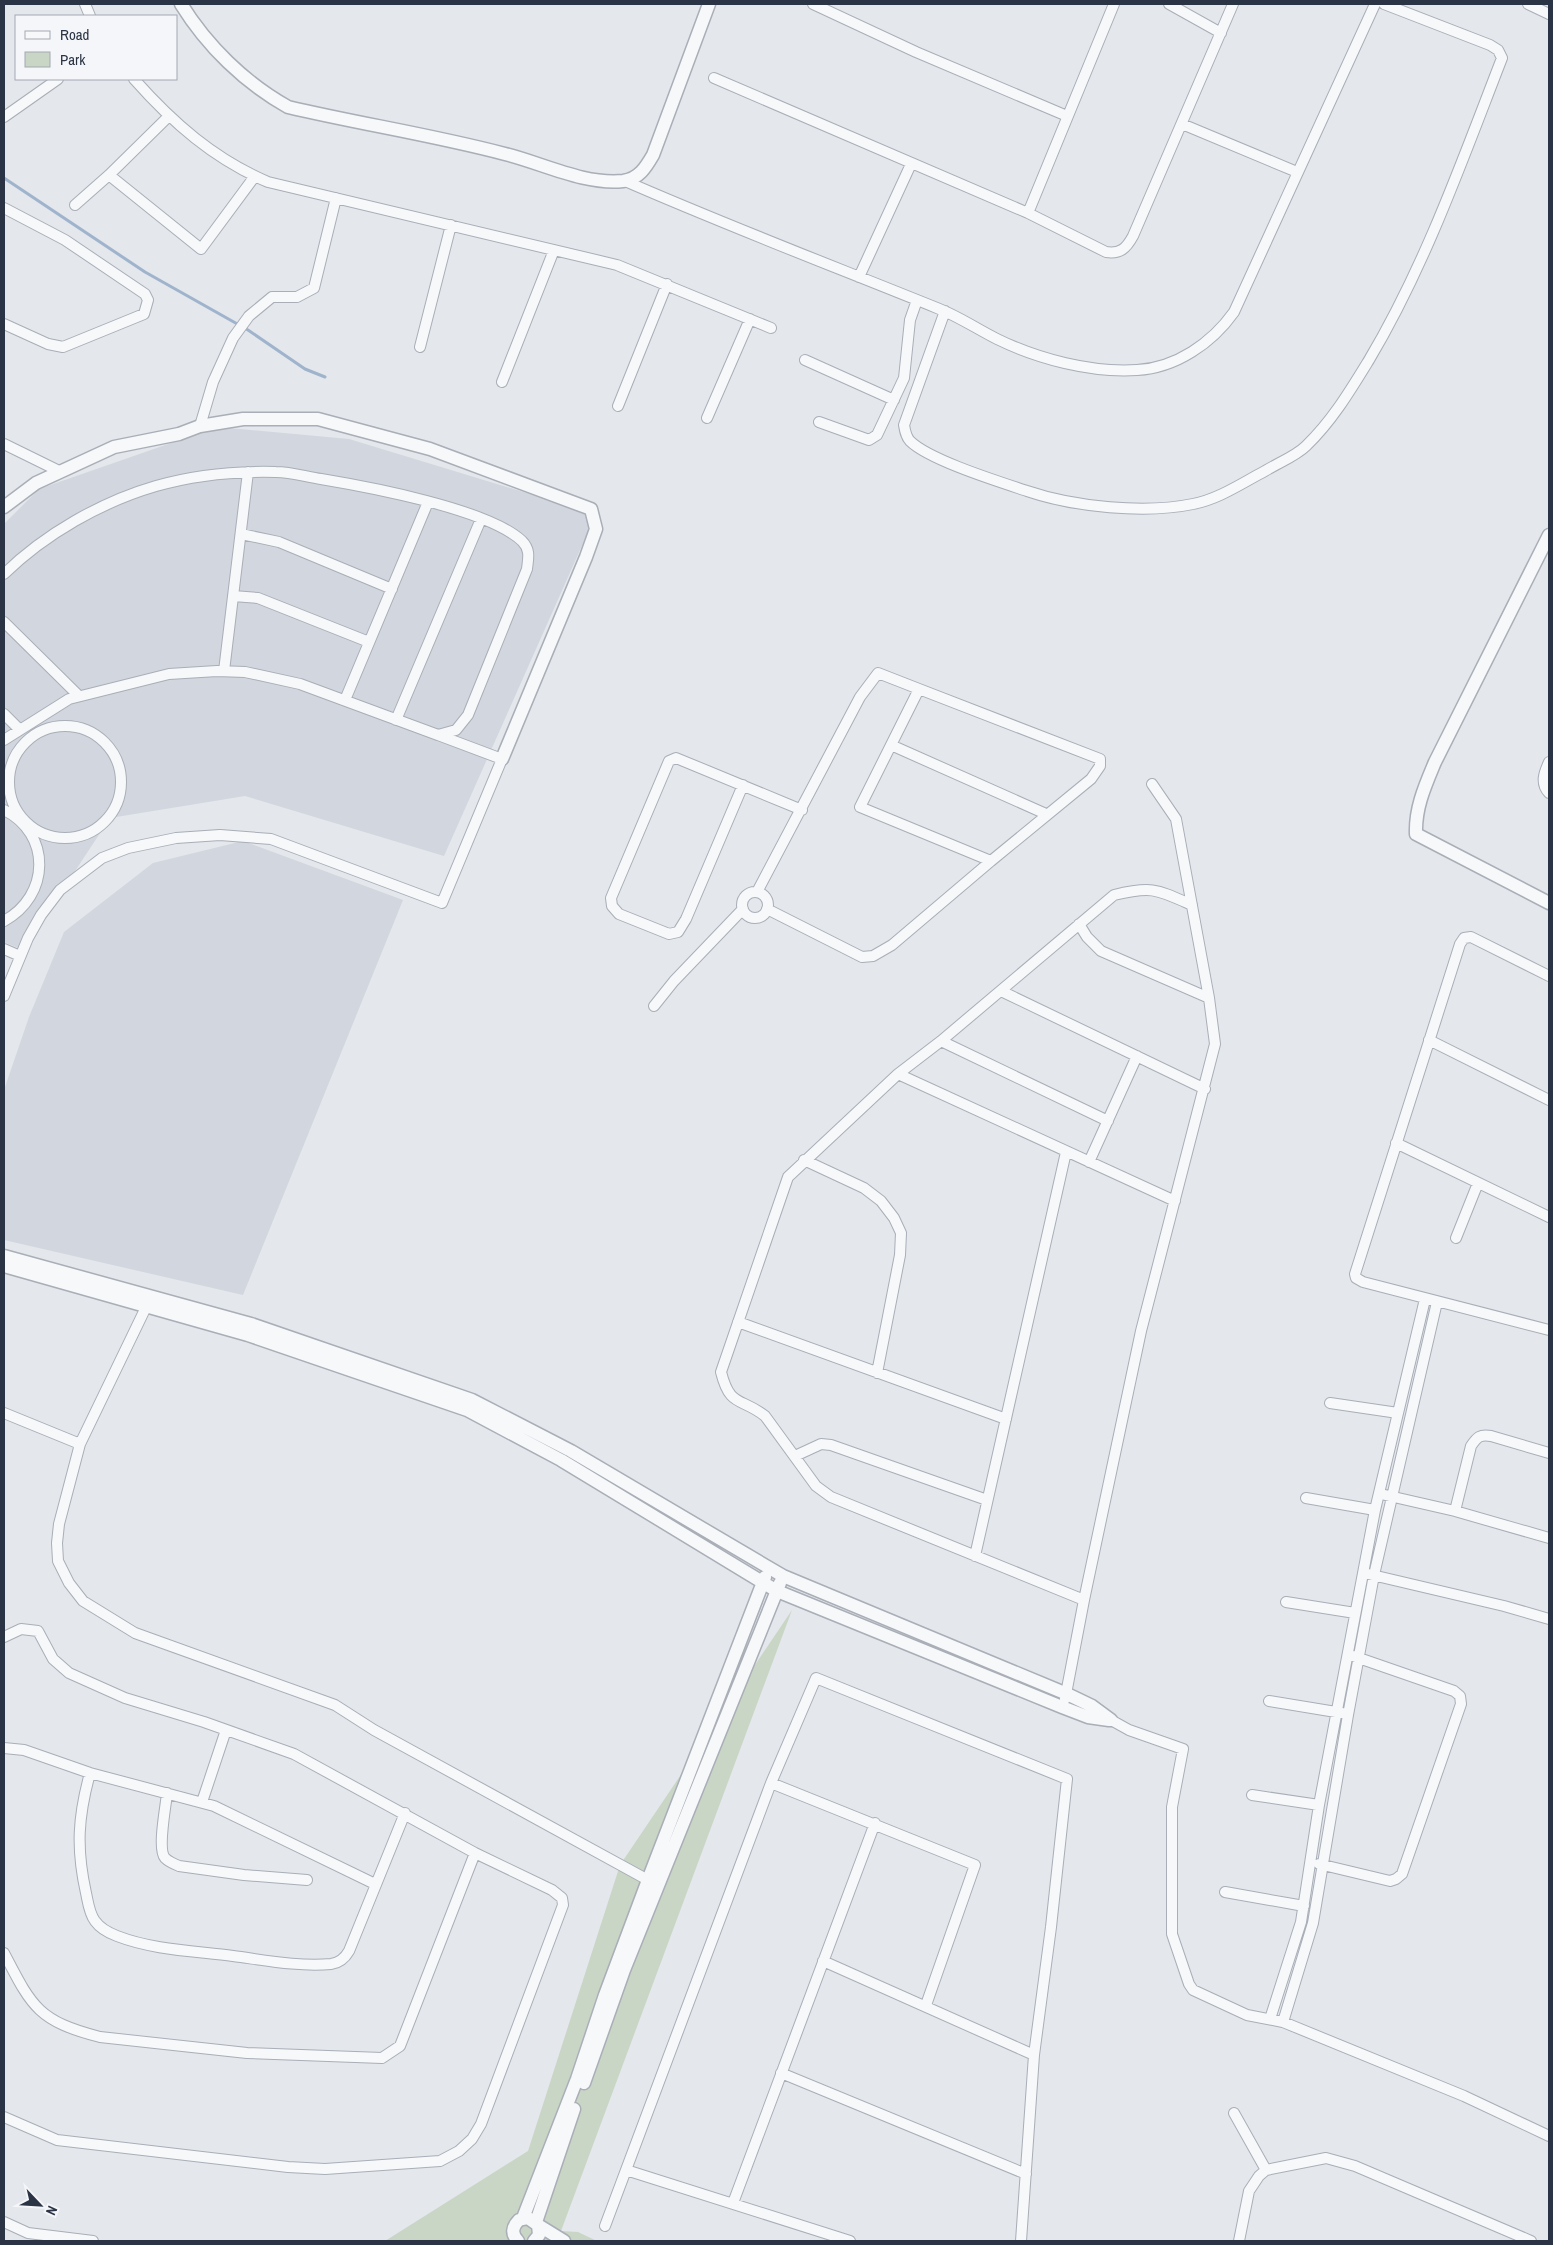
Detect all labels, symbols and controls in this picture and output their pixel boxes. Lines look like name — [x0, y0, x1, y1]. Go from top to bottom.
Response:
legend — [15, 15, 178, 80]
text: Road — [60, 24, 89, 45]
text: Park — [60, 49, 86, 70]
north arrow — [15, 2180, 65, 2230]
text: N — [42, 2203, 62, 2218]

